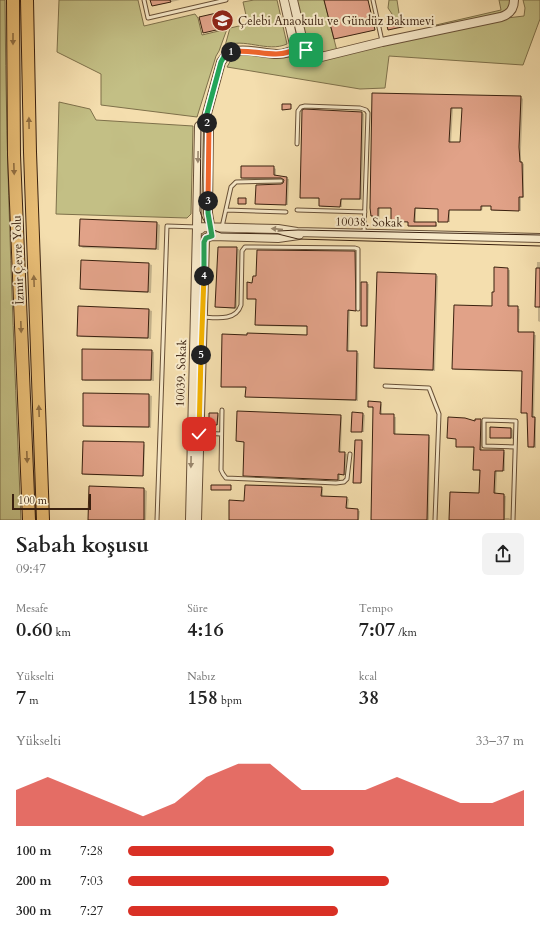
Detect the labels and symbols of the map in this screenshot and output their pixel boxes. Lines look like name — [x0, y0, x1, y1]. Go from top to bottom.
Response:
school or university icon: Çelebi Anaokulu ve Gündüz Bakımevi — [210, 8, 236, 34]
place label: Çelebi Anaokulu ve Gündüz Bakımevi — [238, 13, 435, 29]
one-way arrow — [10, 33, 16, 46]
pin — [289, 33, 323, 67]
pin: 1 — [221, 42, 241, 62]
pin: 2 — [197, 113, 217, 133]
one-way arrow — [26, 116, 32, 129]
one-way arrow — [195, 151, 202, 163]
one-way arrow — [11, 163, 18, 175]
pin: 3 — [198, 191, 218, 211]
street label: 10038. Sokak — [335, 213, 403, 231]
street label: İzmir Çevre Yolu — [7, 215, 28, 305]
one-way arrow — [271, 226, 283, 233]
pin: 4 — [194, 266, 214, 286]
one-way arrow — [31, 274, 37, 287]
one-way arrow — [18, 321, 24, 334]
street label: 10039. Sokak — [172, 338, 190, 407]
pin: 5 — [191, 345, 211, 365]
one-way arrow — [36, 404, 42, 417]
pin — [182, 417, 216, 451]
one-way arrow — [23, 451, 30, 463]
one-way arrow — [188, 456, 194, 469]
scale bar — [12, 492, 91, 511]

